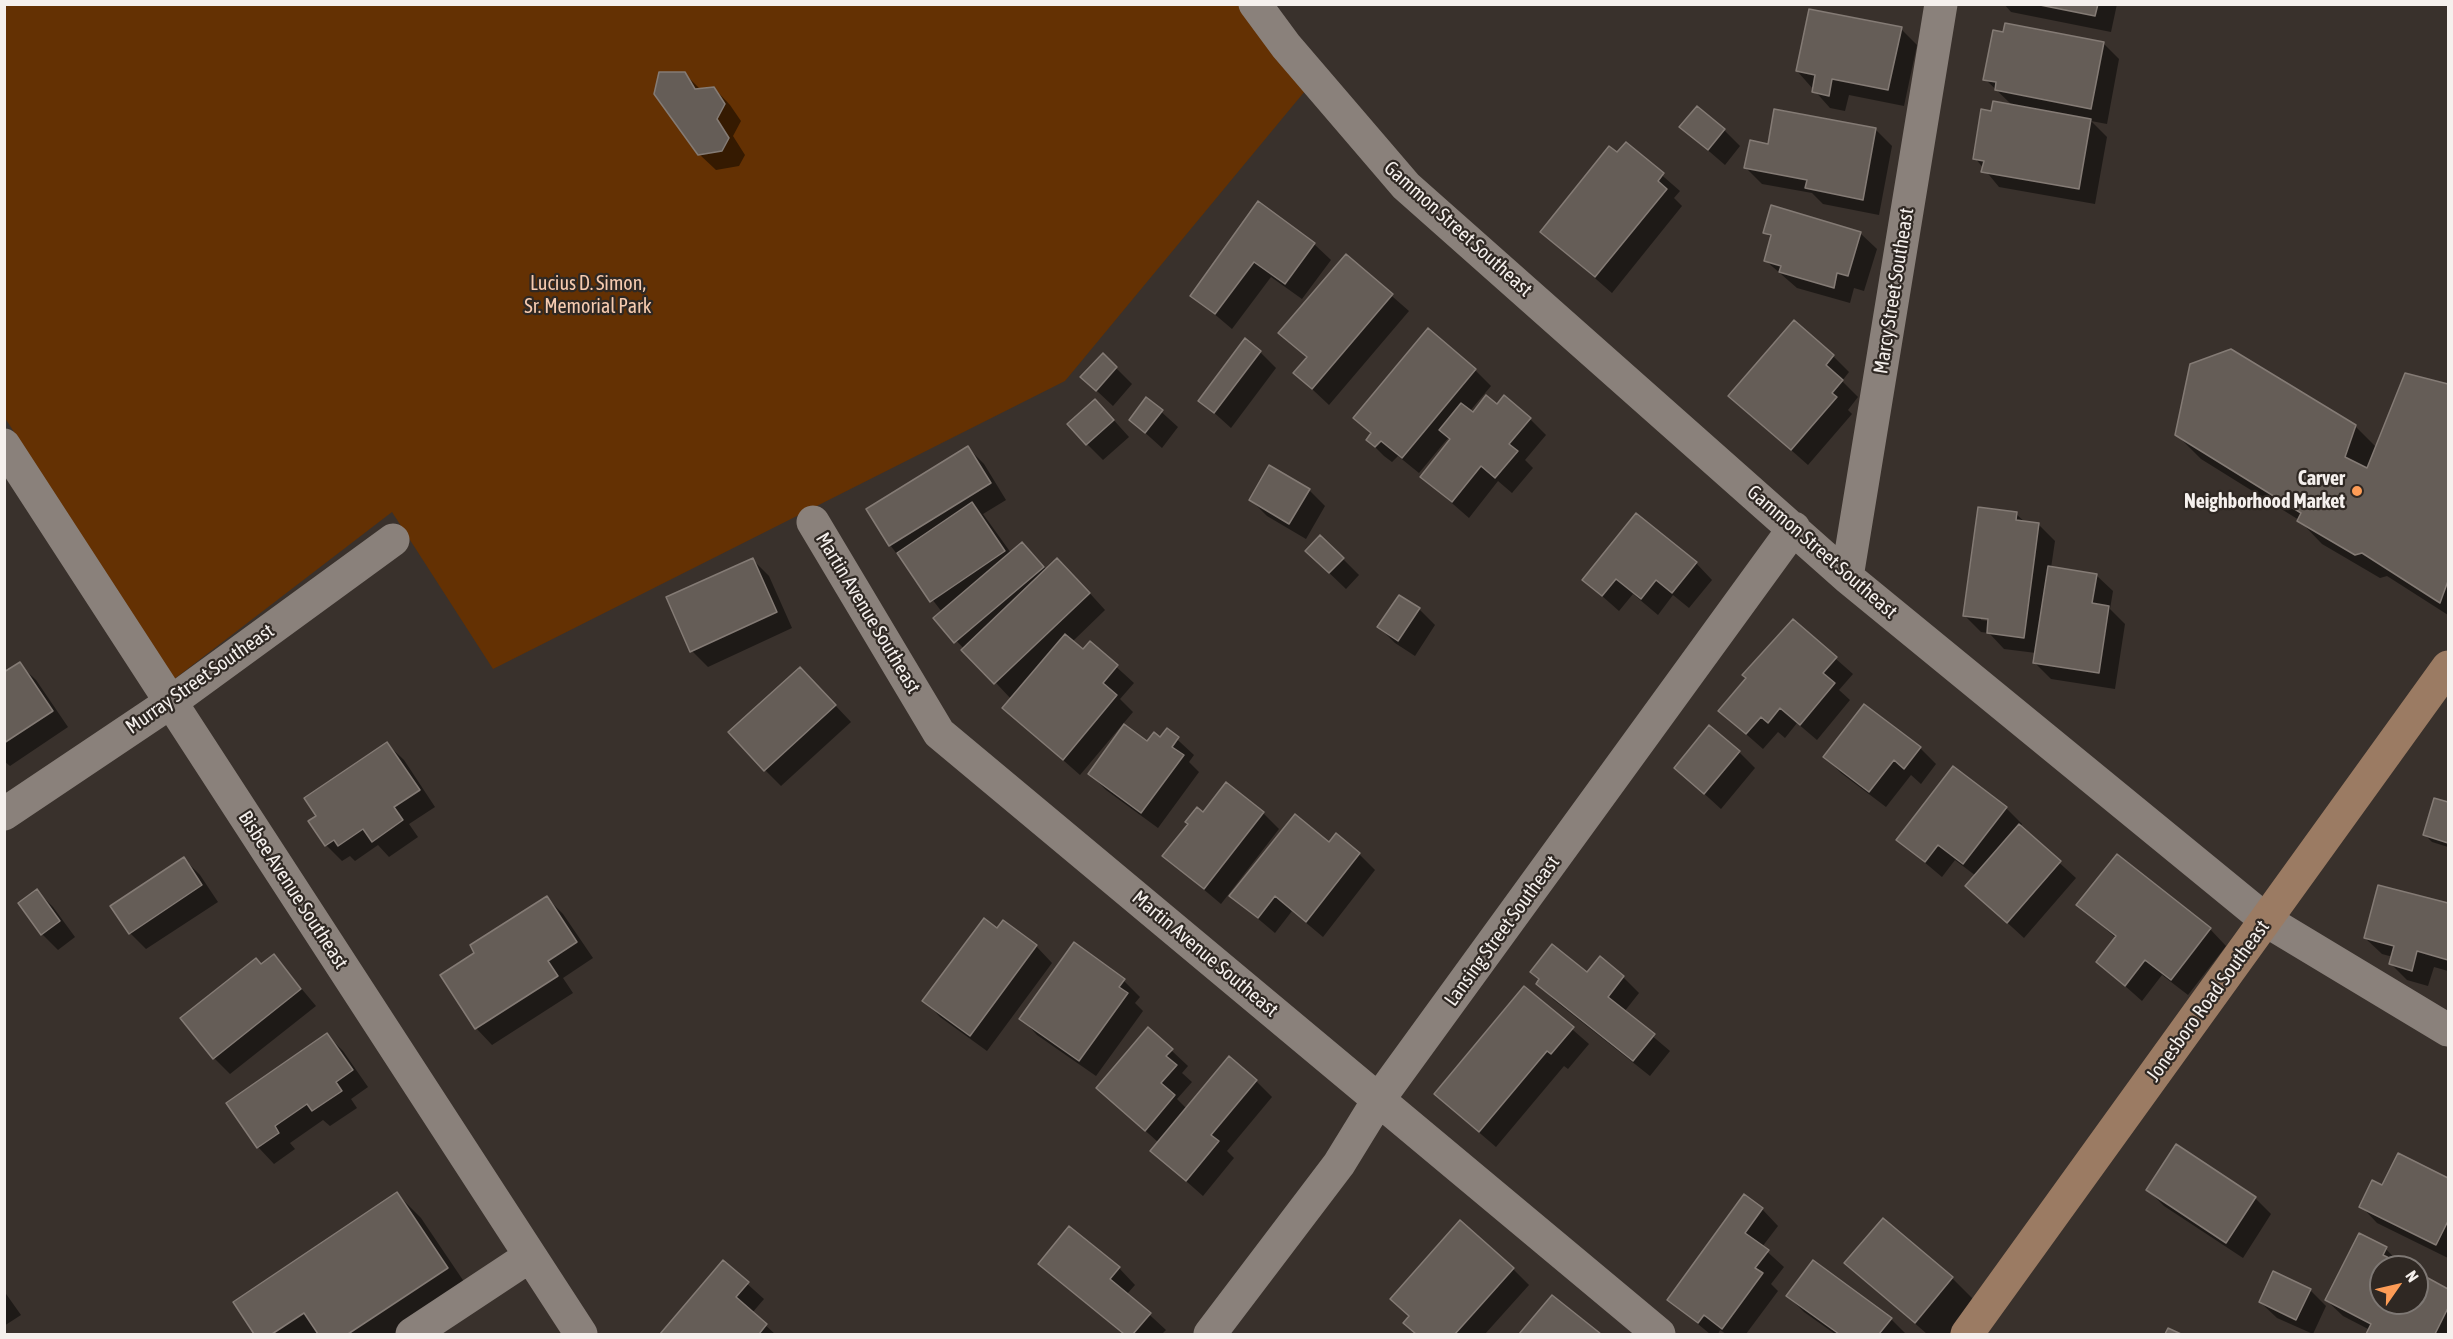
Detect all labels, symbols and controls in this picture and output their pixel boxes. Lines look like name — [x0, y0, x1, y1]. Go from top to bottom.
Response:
street label: Gammon Street Southeast — [1379, 156, 1537, 302]
street label: Marcy Street Southeast — [1869, 206, 1919, 376]
park label: Lucius D. Simon, Sr. Memorial Park — [524, 272, 652, 319]
place label: Carver Neighborhood Market — [2184, 467, 2345, 514]
street label: Gammon Street Southeast — [1742, 480, 1902, 624]
marker: Carver Neighborhood Market — [2350, 484, 2364, 498]
street label: Martin Avenue Southeast — [810, 528, 926, 698]
street label: Murray Street Southeast — [121, 619, 279, 739]
street label: Bisbee Avenue Southeast — [233, 806, 353, 974]
street label: Lansing Street Southeast — [1439, 851, 1565, 1011]
street label: Martin Avenue Southeast — [1127, 886, 1283, 1022]
street label: Jonesboro Road Southeast — [2141, 916, 2275, 1086]
north arrow — [2369, 1255, 2429, 1315]
text: N — [2402, 1267, 2422, 1285]

